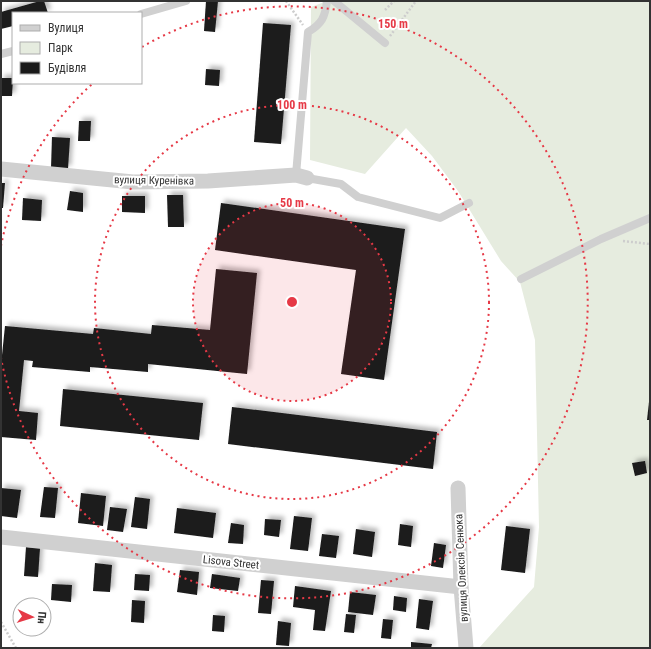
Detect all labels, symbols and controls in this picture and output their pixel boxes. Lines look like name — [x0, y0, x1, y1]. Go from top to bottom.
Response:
legend — [12, 12, 142, 84]
text: 150 m — [378, 17, 408, 31]
text: Вулиця — [48, 21, 84, 35]
text: Парк — [48, 41, 73, 55]
text: Будівля — [48, 61, 86, 75]
text: 100 m — [277, 98, 307, 112]
street label: вулиця Куренівка — [114, 173, 194, 188]
text: 50 m — [280, 196, 304, 210]
centre of rings — [285, 295, 299, 309]
street label: вулиця Олексія Сенюка — [452, 514, 471, 622]
street label: Lisova Street — [202, 553, 260, 572]
north arrow — [12, 597, 52, 637]
text: Пн — [35, 611, 48, 624]

